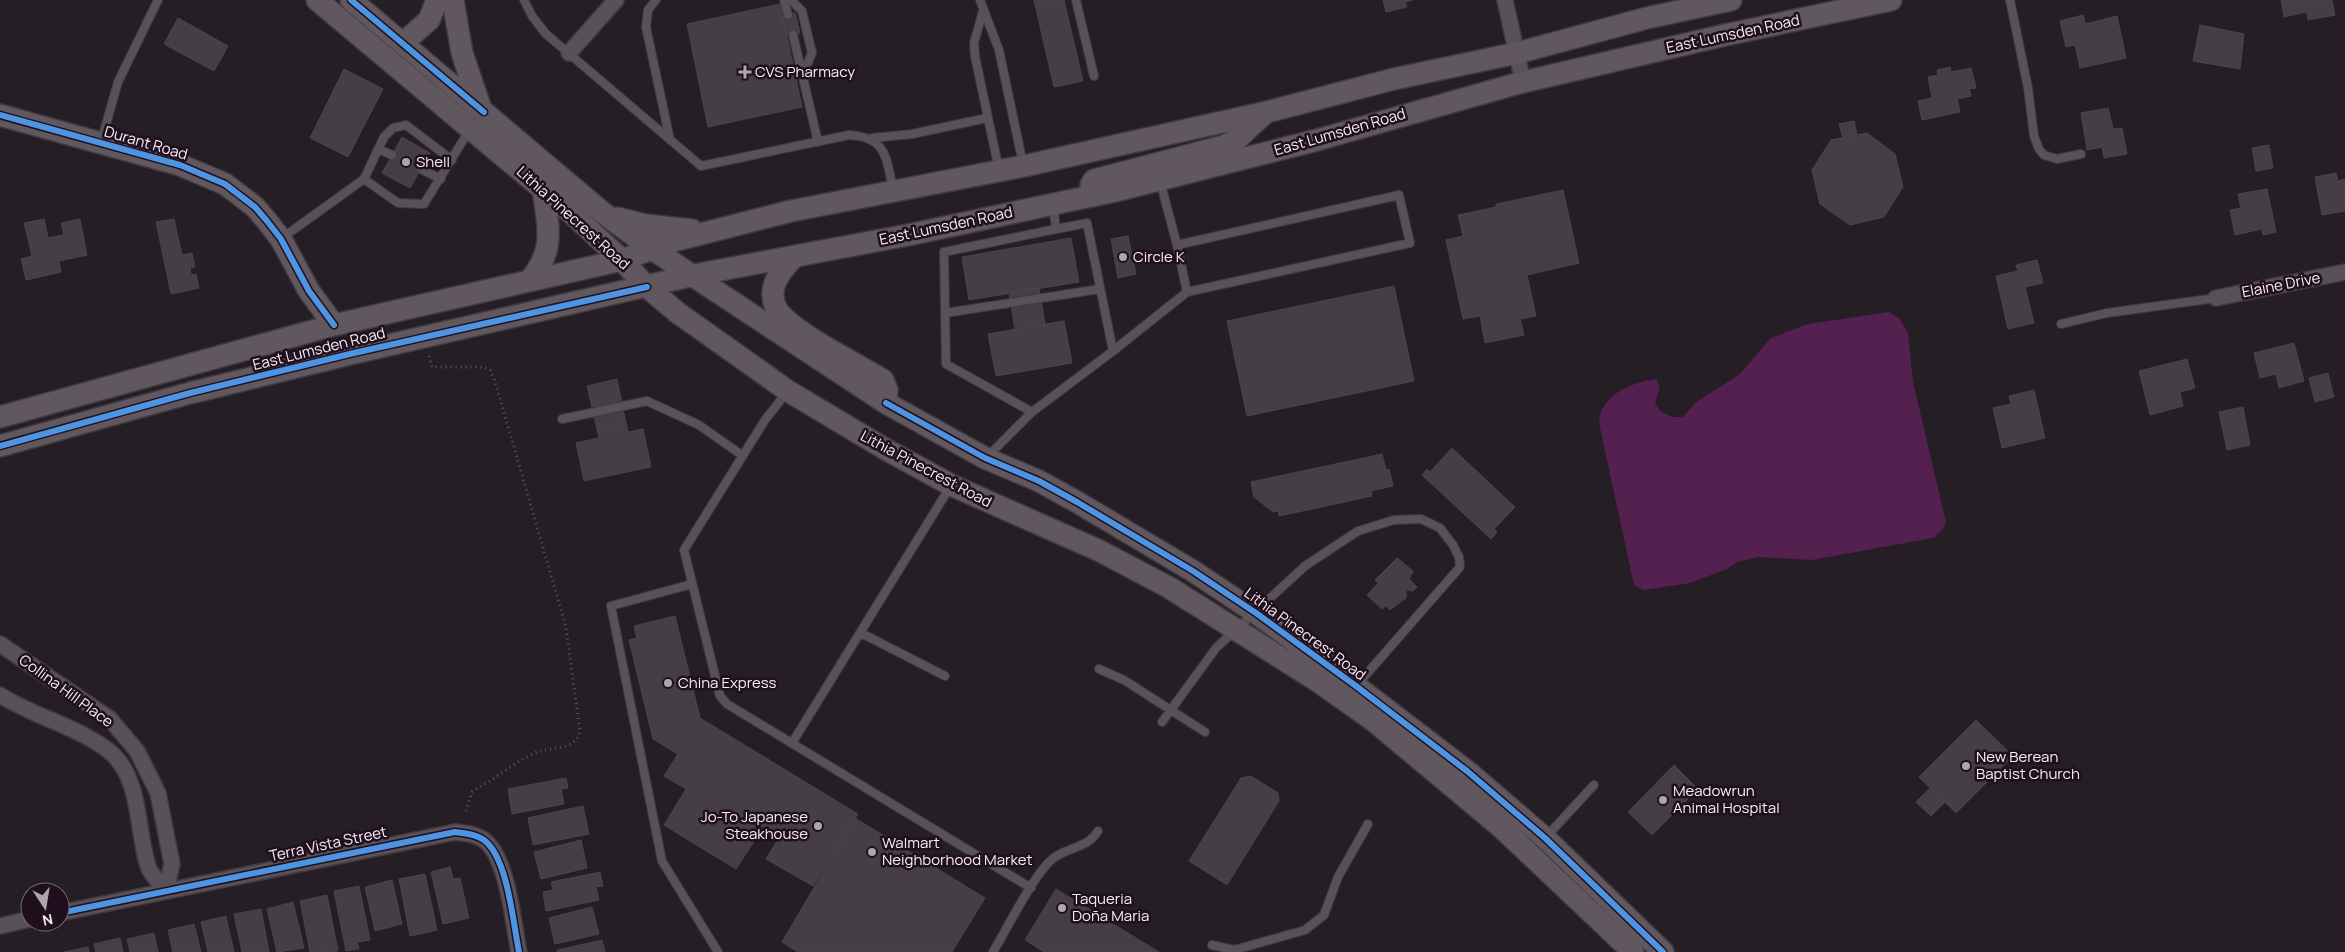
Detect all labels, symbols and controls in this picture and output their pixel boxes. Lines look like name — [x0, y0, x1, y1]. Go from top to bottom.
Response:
street label: East Lumsden Road — [1664, 9, 1802, 58]
place label: CVS Pharmacy — [755, 61, 855, 82]
marker: CVS Pharmacy — [739, 66, 751, 78]
street label: East Lumsden Road — [1272, 103, 1408, 160]
street label: Durant Road — [102, 121, 190, 164]
place label: Shell — [416, 151, 450, 172]
marker: Shell — [400, 156, 412, 168]
street label: Lithia Pinecrest Road — [512, 161, 635, 274]
street label: East Lumsden Road — [877, 201, 1015, 250]
place label: Circle K — [1133, 246, 1185, 267]
marker: Circle K — [1117, 251, 1129, 263]
street label: Elaine Drive — [2240, 267, 2322, 302]
street label: East Lumsden Road — [250, 322, 387, 375]
street label: Lithia Pinecrest Road — [857, 425, 996, 512]
street label: Lithia Pinecrest Road — [1240, 582, 1370, 685]
street label: Collina Hill Place — [15, 649, 118, 732]
place label: China Express — [678, 672, 777, 693]
marker: China Express — [662, 677, 674, 689]
place label: New Berean Baptist Church — [1976, 746, 2080, 784]
marker: New Berean Baptist Church — [1960, 760, 1972, 772]
place label: Meadowrun Animal Hospital — [1673, 780, 1780, 818]
marker: Meadowrun Animal Hospital — [1657, 794, 1669, 806]
place label: Jo-To Japanese Steakhouse — [701, 806, 808, 844]
marker: Jo-To Japanese Steakhouse — [812, 820, 824, 832]
street label: Terra Vista Street — [267, 821, 389, 866]
place label: Walmart Neighborhood Market — [882, 832, 1032, 870]
marker: Walmart Neighborhood Market — [866, 846, 878, 858]
north arrow — [20, 882, 70, 932]
place label: Taqueria Doña Maria — [1072, 888, 1149, 926]
marker: Taqueria Doña Maria — [1056, 902, 1068, 914]
text: N — [41, 910, 55, 931]

